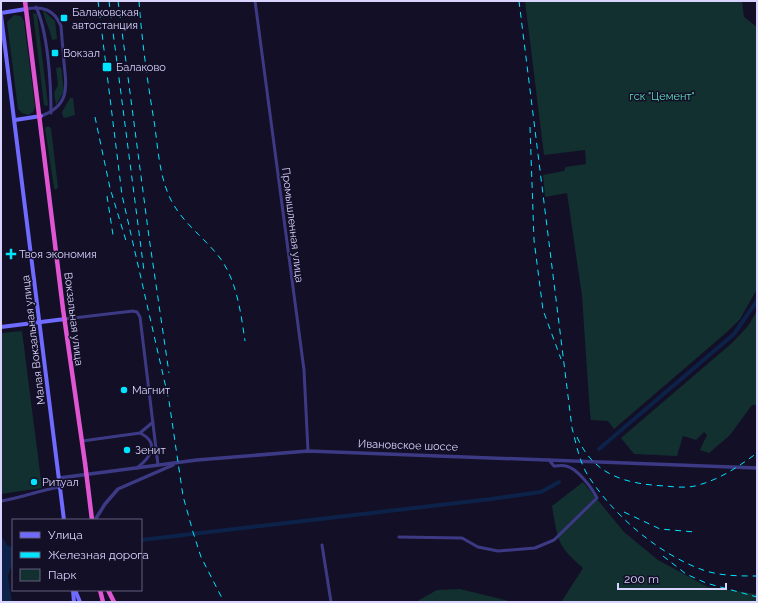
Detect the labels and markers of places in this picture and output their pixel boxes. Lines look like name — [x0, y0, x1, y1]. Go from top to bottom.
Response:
place label: Балаковская автостанция — [72, 6, 139, 32]
marker: Балаковская автостанция — [59, 13, 69, 23]
place label: Вокзал — [63, 47, 100, 60]
marker: Вокзал — [50, 48, 60, 58]
marker: Балаково — [101, 61, 113, 73]
place label: Балаково — [116, 61, 166, 74]
place label: Твоя экономия — [19, 248, 97, 261]
marker: Твоя экономия — [6, 249, 16, 259]
place label: Магнит — [132, 384, 171, 397]
marker: Магнит — [119, 385, 129, 395]
place label: Зенит — [135, 444, 166, 457]
marker: Зенит — [122, 445, 132, 455]
place label: Ритуал — [42, 476, 79, 489]
marker: Ритуал — [29, 477, 39, 487]

